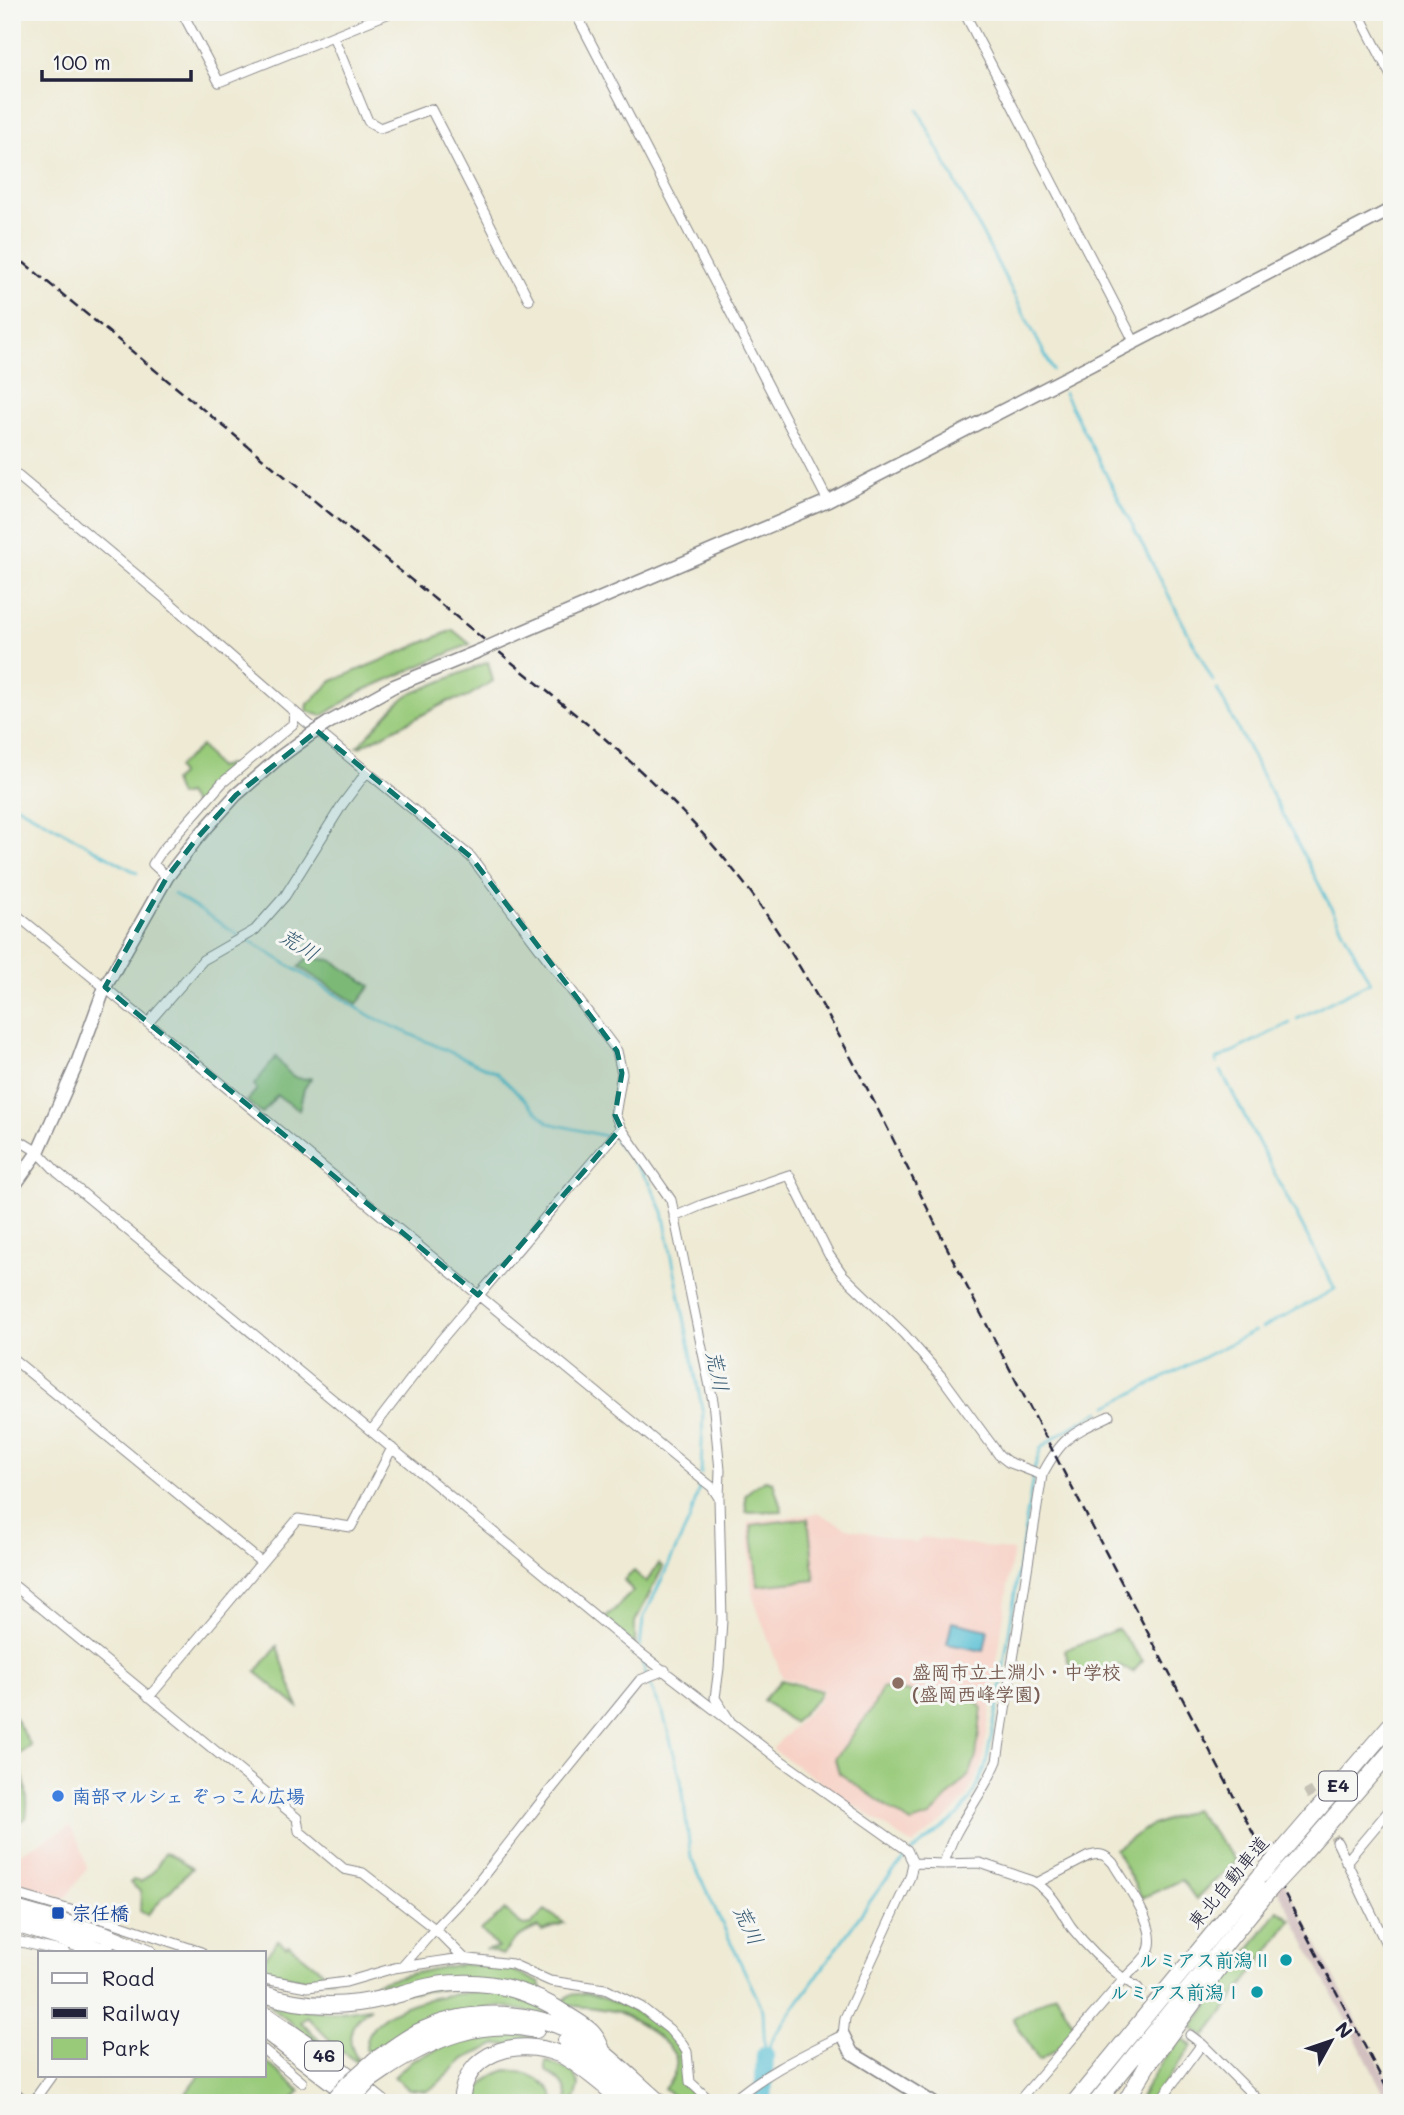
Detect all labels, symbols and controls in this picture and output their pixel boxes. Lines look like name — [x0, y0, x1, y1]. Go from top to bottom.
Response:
scale bar — [42, 38, 191, 82]
text: 100 m — [52, 48, 111, 75]
water label: 荒川 — [275, 921, 325, 966]
water label: 荒川 — [701, 1348, 736, 1394]
place label: 盛岡市立土淵小・中学校 (盛岡西峰学園) — [912, 1659, 1121, 1706]
marker: 盛岡市立土淵小・中学校 (盛岡西峰学園) — [890, 1675, 906, 1691]
road number: E4 — [1319, 1772, 1357, 1800]
place label: 南部マルシェ ぞっこん広場 — [72, 1783, 305, 1808]
marker: 南部マルシェ ぞっこん広場 — [50, 1788, 66, 1804]
street label: 東北自動車道 — [1181, 1830, 1274, 1933]
place label: 宗任橋 — [72, 1900, 129, 1925]
water label: 荒川 — [728, 1900, 770, 1949]
marker: 宗任橋 — [50, 1905, 66, 1921]
place label: ルミアス前潟Ⅱ — [1139, 1947, 1272, 1972]
legend — [38, 1951, 266, 2076]
marker: ルミアス前潟Ⅱ — [1278, 1952, 1294, 1968]
text: Road — [102, 1964, 154, 1991]
place label: ルミアス前潟Ⅰ — [1110, 1979, 1243, 2004]
marker: ルミアス前潟Ⅰ — [1249, 1984, 1265, 2000]
text: Railway — [102, 1999, 181, 2026]
north arrow — [1296, 2007, 1366, 2076]
text: N — [1330, 2016, 1359, 2043]
text: Park — [102, 2034, 150, 2061]
road number: 46 — [305, 2042, 343, 2070]

